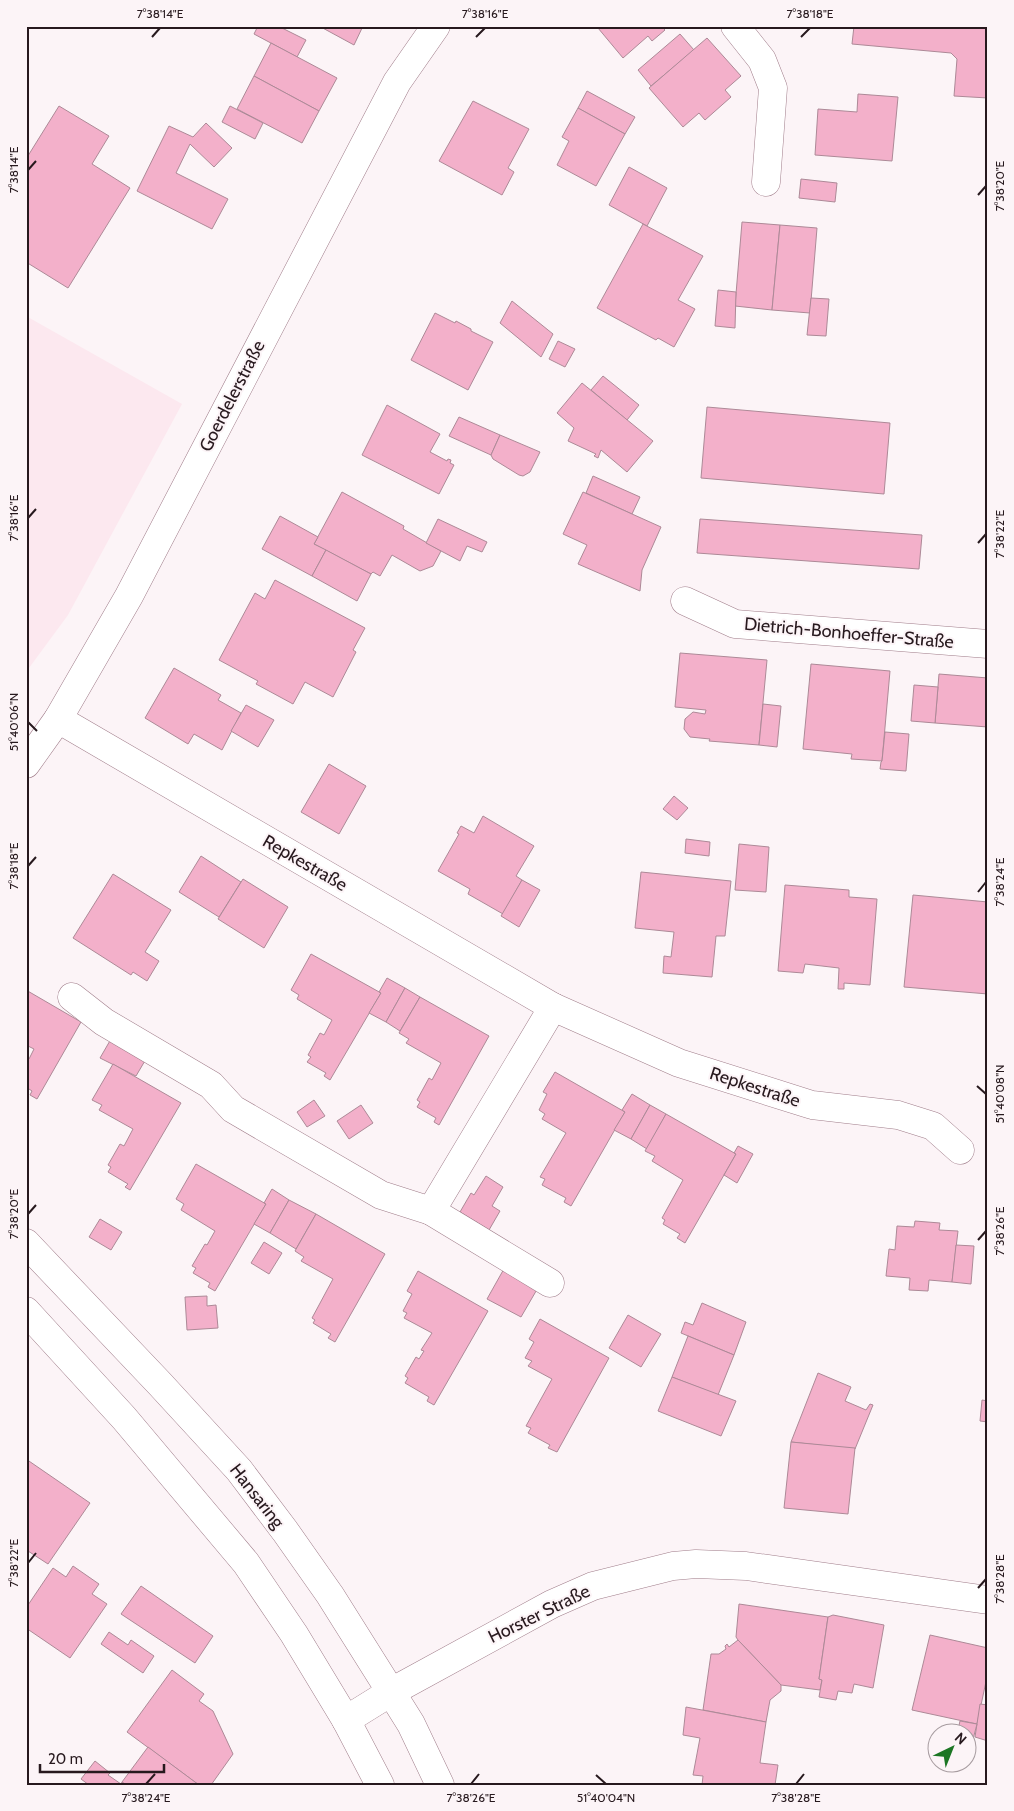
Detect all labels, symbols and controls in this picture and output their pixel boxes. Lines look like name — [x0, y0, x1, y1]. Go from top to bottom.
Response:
text: 7°38'14"E — [137, 6, 184, 21]
text: 7°38'16"E — [462, 6, 509, 21]
text: 7°38'18"E — [786, 6, 834, 21]
text: 7°38'14"E — [6, 146, 21, 193]
text: 7°38'20"E — [992, 160, 1007, 211]
street label: Goerdelerstraße — [194, 337, 270, 455]
text: 7°38'16"E — [6, 494, 21, 541]
text: 7°38'22"E — [992, 509, 1007, 558]
street label: Dietrich-Bonhoeffer-Straße — [743, 613, 955, 653]
text: 51°40'06"N — [6, 693, 21, 751]
street label: Repkestraße — [259, 830, 351, 896]
text: 7°38'18"E — [6, 842, 21, 890]
text: 7°38'24"E — [992, 857, 1007, 906]
street label: Repkestraße — [707, 1062, 803, 1112]
text: 51°40'08"N — [992, 1065, 1007, 1123]
text: 7°38'20"E — [6, 1188, 21, 1239]
text: 7°38'26"E — [992, 1206, 1007, 1255]
street label: Hansaring — [225, 1459, 290, 1533]
text: 7°38'22"E — [6, 1538, 21, 1587]
text: 7°38'28"E — [992, 1554, 1007, 1604]
street label: Horster Straße — [485, 1580, 593, 1648]
north arrow — [926, 1724, 976, 1774]
text: N — [951, 1729, 971, 1748]
scale bar — [40, 1741, 164, 1773]
text: 20 m — [48, 1750, 83, 1768]
text: 7°38'24"E — [122, 1790, 171, 1805]
text: 7°38'26"E — [447, 1790, 496, 1805]
text: 51°40'04"N — [577, 1790, 635, 1805]
text: 7°38'28"E — [771, 1790, 821, 1805]

